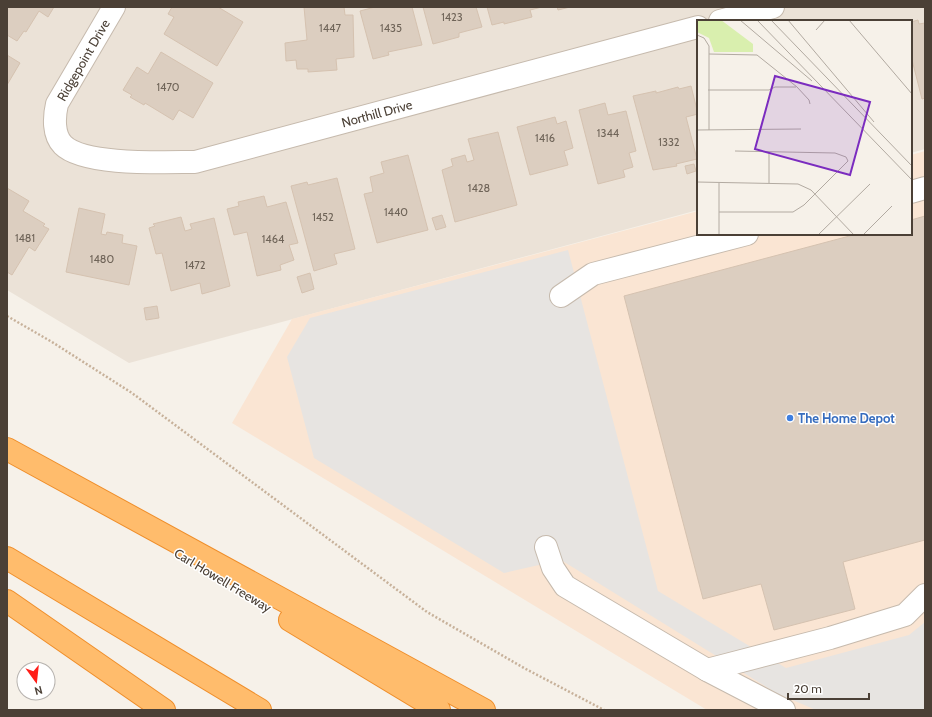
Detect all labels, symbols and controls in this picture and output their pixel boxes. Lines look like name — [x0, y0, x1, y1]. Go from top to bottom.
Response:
house number: 1423 — [441, 10, 463, 24]
street label: Ridgepoint Drive — [53, 16, 113, 104]
inset map — [697, 20, 912, 235]
house number: 1447 — [319, 21, 341, 35]
house number: 1435 — [380, 21, 402, 35]
house number: 1470 — [156, 80, 180, 94]
street label: Northill Drive — [340, 96, 414, 130]
house number: 1344 — [597, 126, 620, 140]
house number: 1416 — [535, 131, 555, 145]
house number: 1332 — [658, 135, 680, 149]
house number: 1428 — [468, 181, 490, 195]
house number: 1440 — [384, 205, 408, 219]
house number: 1452 — [312, 210, 334, 224]
house number: 1481 — [15, 231, 35, 245]
house number: 1464 — [262, 232, 285, 246]
house number: 1480 — [90, 252, 114, 266]
house number: 1472 — [184, 258, 206, 272]
place label: The Home Depot — [798, 410, 895, 426]
marker: The Home Depot — [785, 413, 795, 423]
street label: Carl Howell Freeway — [171, 545, 275, 616]
north arrow — [16, 661, 56, 701]
scale bar — [788, 675, 869, 701]
text: 20 m — [794, 681, 822, 696]
text: N — [33, 683, 44, 698]

